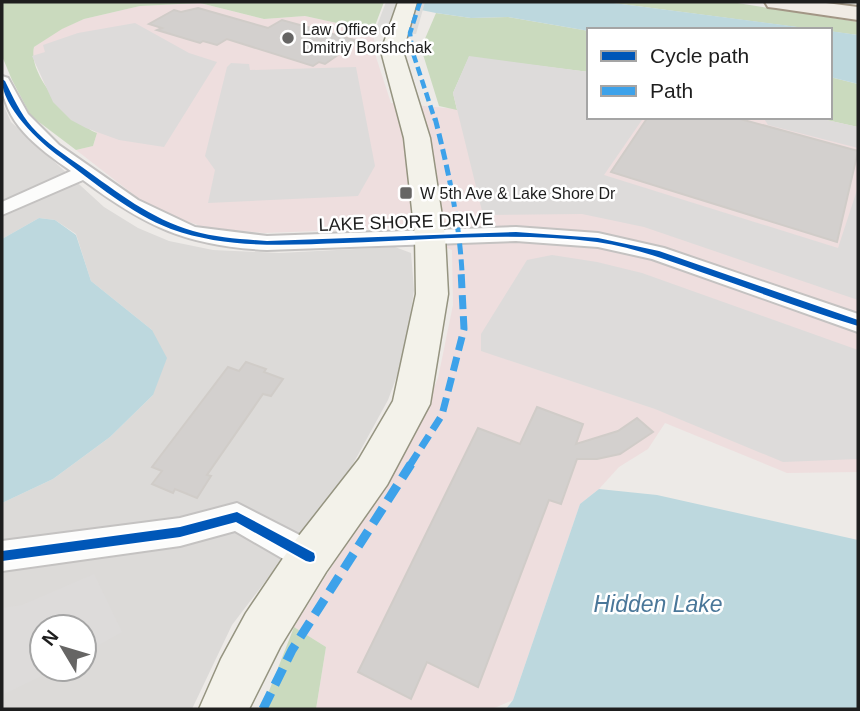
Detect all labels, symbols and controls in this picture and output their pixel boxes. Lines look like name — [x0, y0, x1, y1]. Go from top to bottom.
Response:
place label: Law Office of Dmitriy Borshchak — [302, 21, 433, 56]
legend — [587, 28, 832, 119]
marker: Law Office of Dmitriy Borshchak — [280, 30, 296, 46]
text: Cycle path — [650, 44, 749, 67]
text: Path — [650, 79, 693, 102]
marker: W 5th Ave & Lake Shore Dr — [398, 185, 414, 201]
place label: W 5th Ave & Lake Shore Dr — [420, 185, 616, 202]
street label: LAKE SHORE DRIVE — [318, 209, 494, 235]
water label: Hidden Lake — [593, 591, 723, 617]
north arrow — [28, 613, 98, 683]
text: N — [37, 626, 62, 650]

